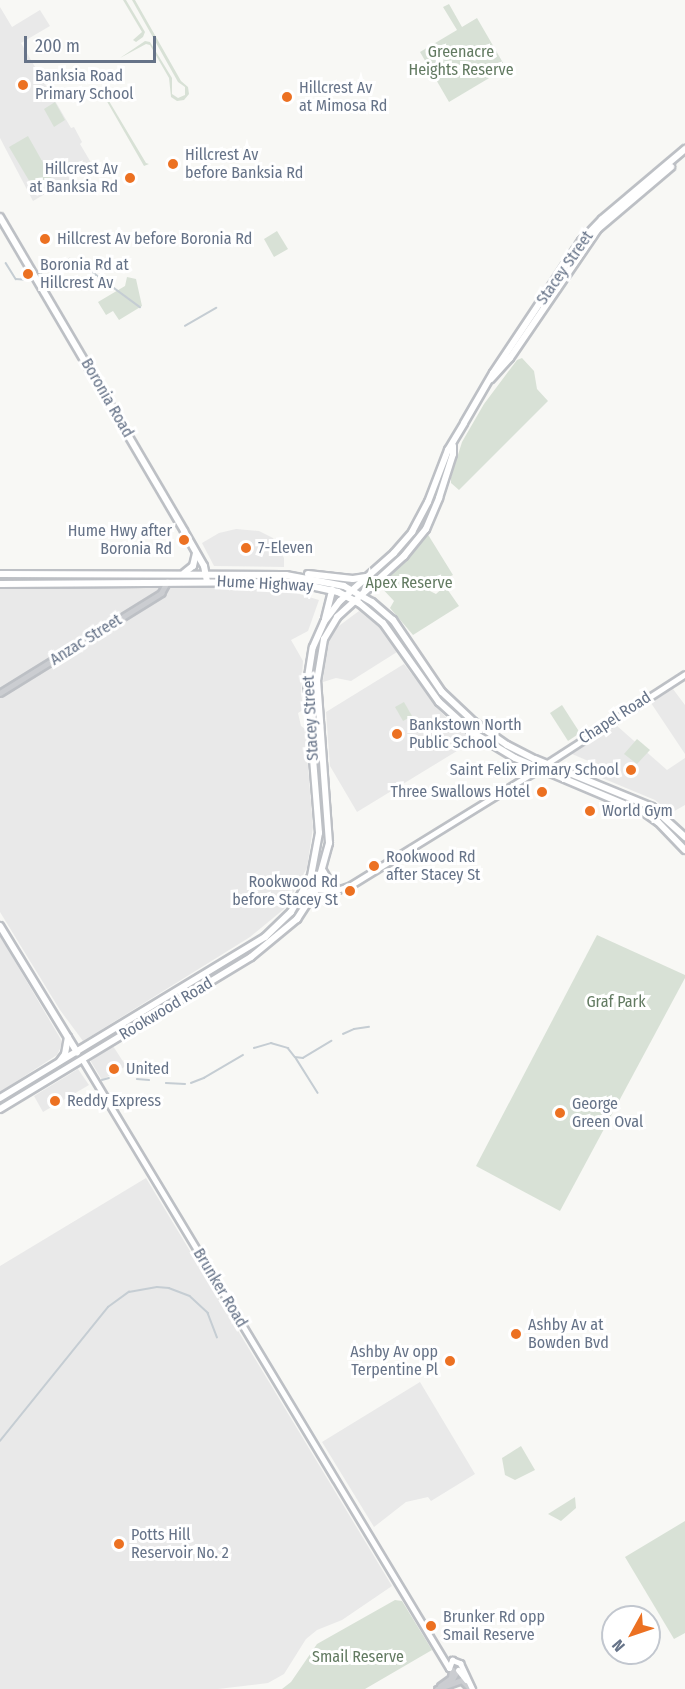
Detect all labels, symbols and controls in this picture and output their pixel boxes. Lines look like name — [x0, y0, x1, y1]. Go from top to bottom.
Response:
scale bar — [27, 24, 159, 62]
text: 200 m — [35, 35, 80, 57]
park label: Greenacre Heights Reserve — [408, 42, 514, 80]
place label: Banksia Road Primary School — [35, 66, 134, 104]
marker: Banksia Road Primary School — [16, 78, 30, 92]
place label: Hillcrest Av at Mimosa Rd — [299, 78, 387, 116]
marker: Hillcrest Av at Mimosa Rd — [280, 90, 294, 104]
place label: Hillcrest Av before Banksia Rd — [185, 145, 303, 183]
marker: Hillcrest Av before Banksia Rd — [166, 157, 180, 171]
place label: Hillcrest Av at Banksia Rd — [29, 159, 118, 197]
marker: Hillcrest Av at Banksia Rd — [123, 171, 137, 185]
street label: Stacey Street — [533, 227, 597, 309]
place label: Hillcrest Av before Boronia Rd — [57, 229, 252, 249]
marker: Hillcrest Av before Boronia Rd — [38, 232, 52, 246]
place label: Boronia Rd at Hillcrest Av — [40, 255, 129, 293]
marker: Boronia Rd at Hillcrest Av — [21, 267, 35, 281]
street label: Boronia Road — [77, 355, 137, 441]
place label: Hume Hwy after Boronia Rd — [68, 521, 172, 559]
marker: Hume Hwy after Boronia Rd — [177, 533, 191, 547]
place label: 7-Eleven — [258, 538, 313, 558]
marker: 7-Eleven — [239, 541, 253, 555]
street label: Hume Highway — [216, 572, 314, 596]
park label: Apex Reserve — [365, 573, 453, 593]
street label: Anzac Street — [47, 610, 125, 670]
street label: Stacey Street — [299, 675, 323, 761]
street label: Chapel Road — [575, 688, 655, 748]
place label: Bankstown North Public School — [409, 715, 522, 753]
marker: Bankstown North Public School — [390, 727, 404, 741]
place label: Saint Felix Primary School — [450, 760, 619, 780]
marker: Saint Felix Primary School — [624, 763, 638, 777]
place label: Three Swallows Hotel — [390, 782, 530, 802]
marker: Three Swallows Hotel — [535, 785, 549, 799]
place label: World Gym — [602, 801, 673, 821]
marker: World Gym — [583, 804, 597, 818]
place label: Rookwood Rd after Stacey St — [386, 847, 480, 885]
marker: Rookwood Rd after Stacey St — [367, 859, 381, 873]
place label: Rookwood Rd before Stacey St — [232, 872, 338, 910]
marker: Rookwood Rd before Stacey St — [343, 884, 357, 898]
street label: Rookwood Road — [116, 974, 216, 1044]
park label: Graf Park — [586, 992, 646, 1012]
place label: United — [126, 1059, 169, 1079]
marker: United — [107, 1062, 121, 1076]
place label: Reddy Express — [67, 1091, 161, 1111]
marker: Reddy Express — [48, 1094, 62, 1108]
place label: George Green Oval — [572, 1094, 643, 1132]
marker: George Green Oval — [553, 1106, 567, 1120]
street label: Brunker Road — [189, 1245, 251, 1331]
place label: Ashby Av at Bowden Bvd — [528, 1315, 609, 1353]
marker: Ashby Av at Bowden Bvd — [509, 1327, 523, 1341]
place label: Ashby Av opp Terpentine Pl — [350, 1342, 438, 1380]
marker: Ashby Av opp Terpentine Pl — [443, 1354, 457, 1368]
place label: Potts Hill Reservoir No. 2 — [131, 1525, 229, 1563]
marker: Potts Hill Reservoir No. 2 — [112, 1537, 126, 1551]
north arrow — [601, 1605, 661, 1665]
place label: Brunker Rd opp Smail Reserve — [443, 1607, 545, 1645]
marker: Brunker Rd opp Smail Reserve — [424, 1619, 438, 1633]
text: N — [608, 1636, 629, 1655]
park label: Smail Reserve — [312, 1647, 404, 1667]

